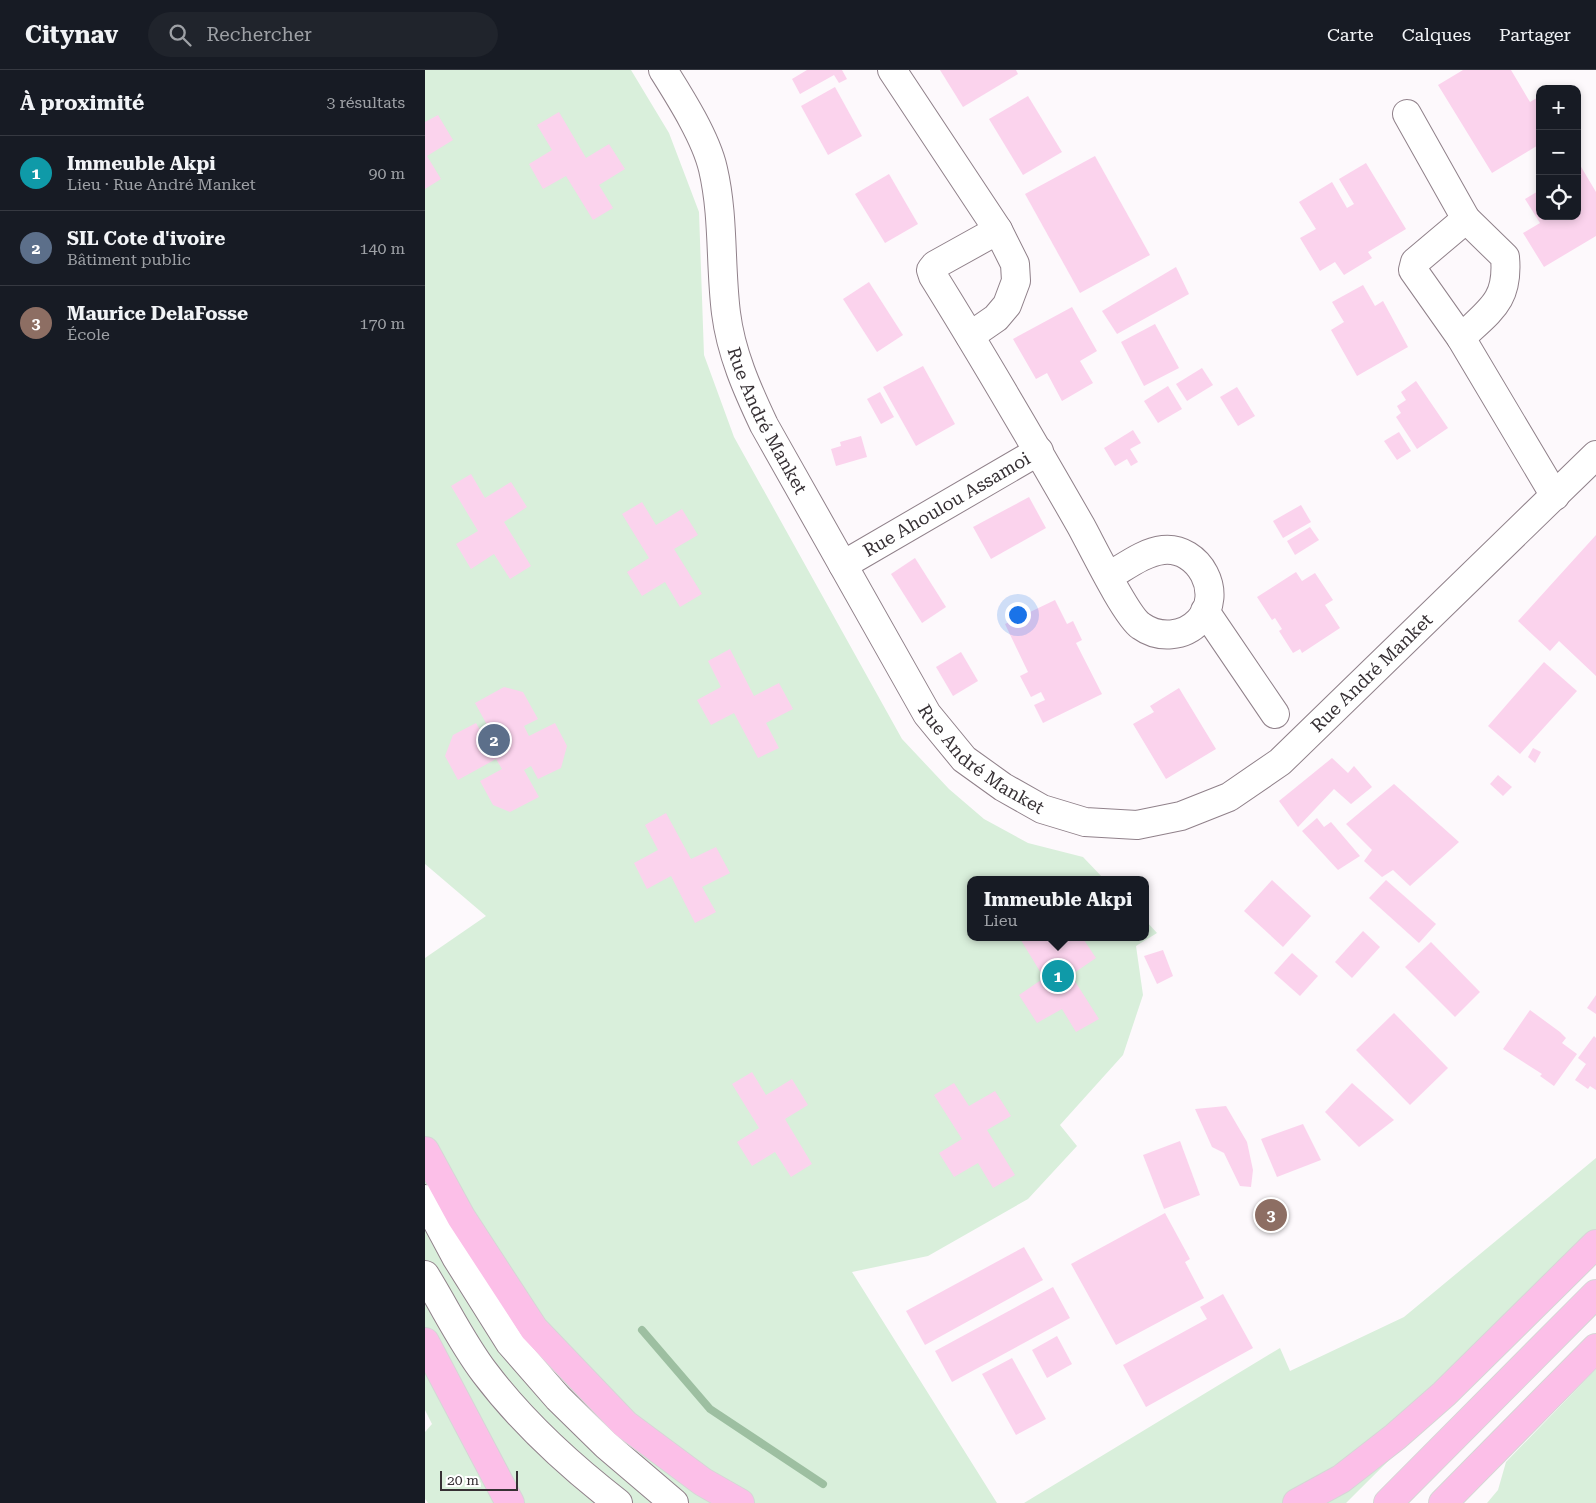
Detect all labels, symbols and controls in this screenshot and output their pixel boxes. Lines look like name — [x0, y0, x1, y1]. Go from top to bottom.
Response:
search box — [148, 12, 498, 57]
text: Citynav — [25, 21, 118, 49]
icon: search — [166, 21, 194, 49]
text: Rechercher — [206, 23, 312, 46]
text: Carte — [1327, 24, 1374, 45]
text: Calques — [1402, 24, 1471, 45]
text: Partager — [1499, 24, 1571, 45]
map controls — [1536, 85, 1581, 220]
button: + — [1536, 85, 1581, 130]
text: À proximité — [20, 91, 144, 115]
text: 3 résultats — [326, 93, 405, 112]
button: − — [1536, 130, 1581, 175]
text: Immeuble Akpi — [67, 152, 216, 175]
text: 1 — [32, 164, 40, 183]
text: 90 m — [368, 164, 405, 183]
text: Lieu · Rue André Manket — [67, 175, 256, 194]
button: locate — [1536, 175, 1581, 220]
text: SIL Cote d'ivoire — [67, 227, 225, 250]
text: 2 — [32, 239, 40, 258]
text: 140 m — [359, 239, 405, 258]
text: Bâtiment public — [67, 250, 191, 269]
text: Maurice DelaFosse — [67, 302, 248, 325]
text: 3 — [32, 314, 40, 333]
text: 170 m — [359, 314, 405, 333]
text: École — [67, 325, 110, 344]
street label: Rue André Manket — [723, 345, 812, 498]
street label: Rue Ahoulou Assamoi — [859, 447, 1034, 561]
your location — [1005, 602, 1031, 628]
street label: Rue André Manket — [1306, 609, 1437, 736]
street label: Rue André Manket — [914, 701, 1048, 818]
pin: 2 — [478, 721, 510, 759]
popup — [967, 876, 1149, 941]
text: Immeuble Akpi — [984, 888, 1132, 911]
text: Lieu — [984, 911, 1017, 930]
pin: 1 — [1042, 957, 1074, 995]
pin: 3 — [1255, 1196, 1287, 1234]
scale bar — [440, 1468, 517, 1491]
text: 20 m — [447, 1472, 479, 1488]

